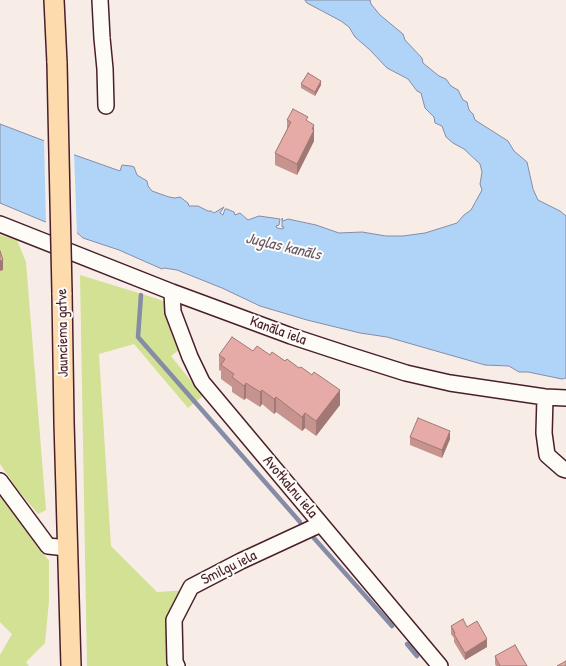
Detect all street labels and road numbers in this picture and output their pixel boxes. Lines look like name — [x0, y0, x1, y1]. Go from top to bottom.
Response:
street label: Jaunciema gatve — [53, 289, 73, 377]
street label: Kanāla iela — [247, 312, 309, 350]
street label: Avotkalnu iela — [259, 452, 321, 522]
street label: Smilgu iela — [198, 547, 260, 589]

